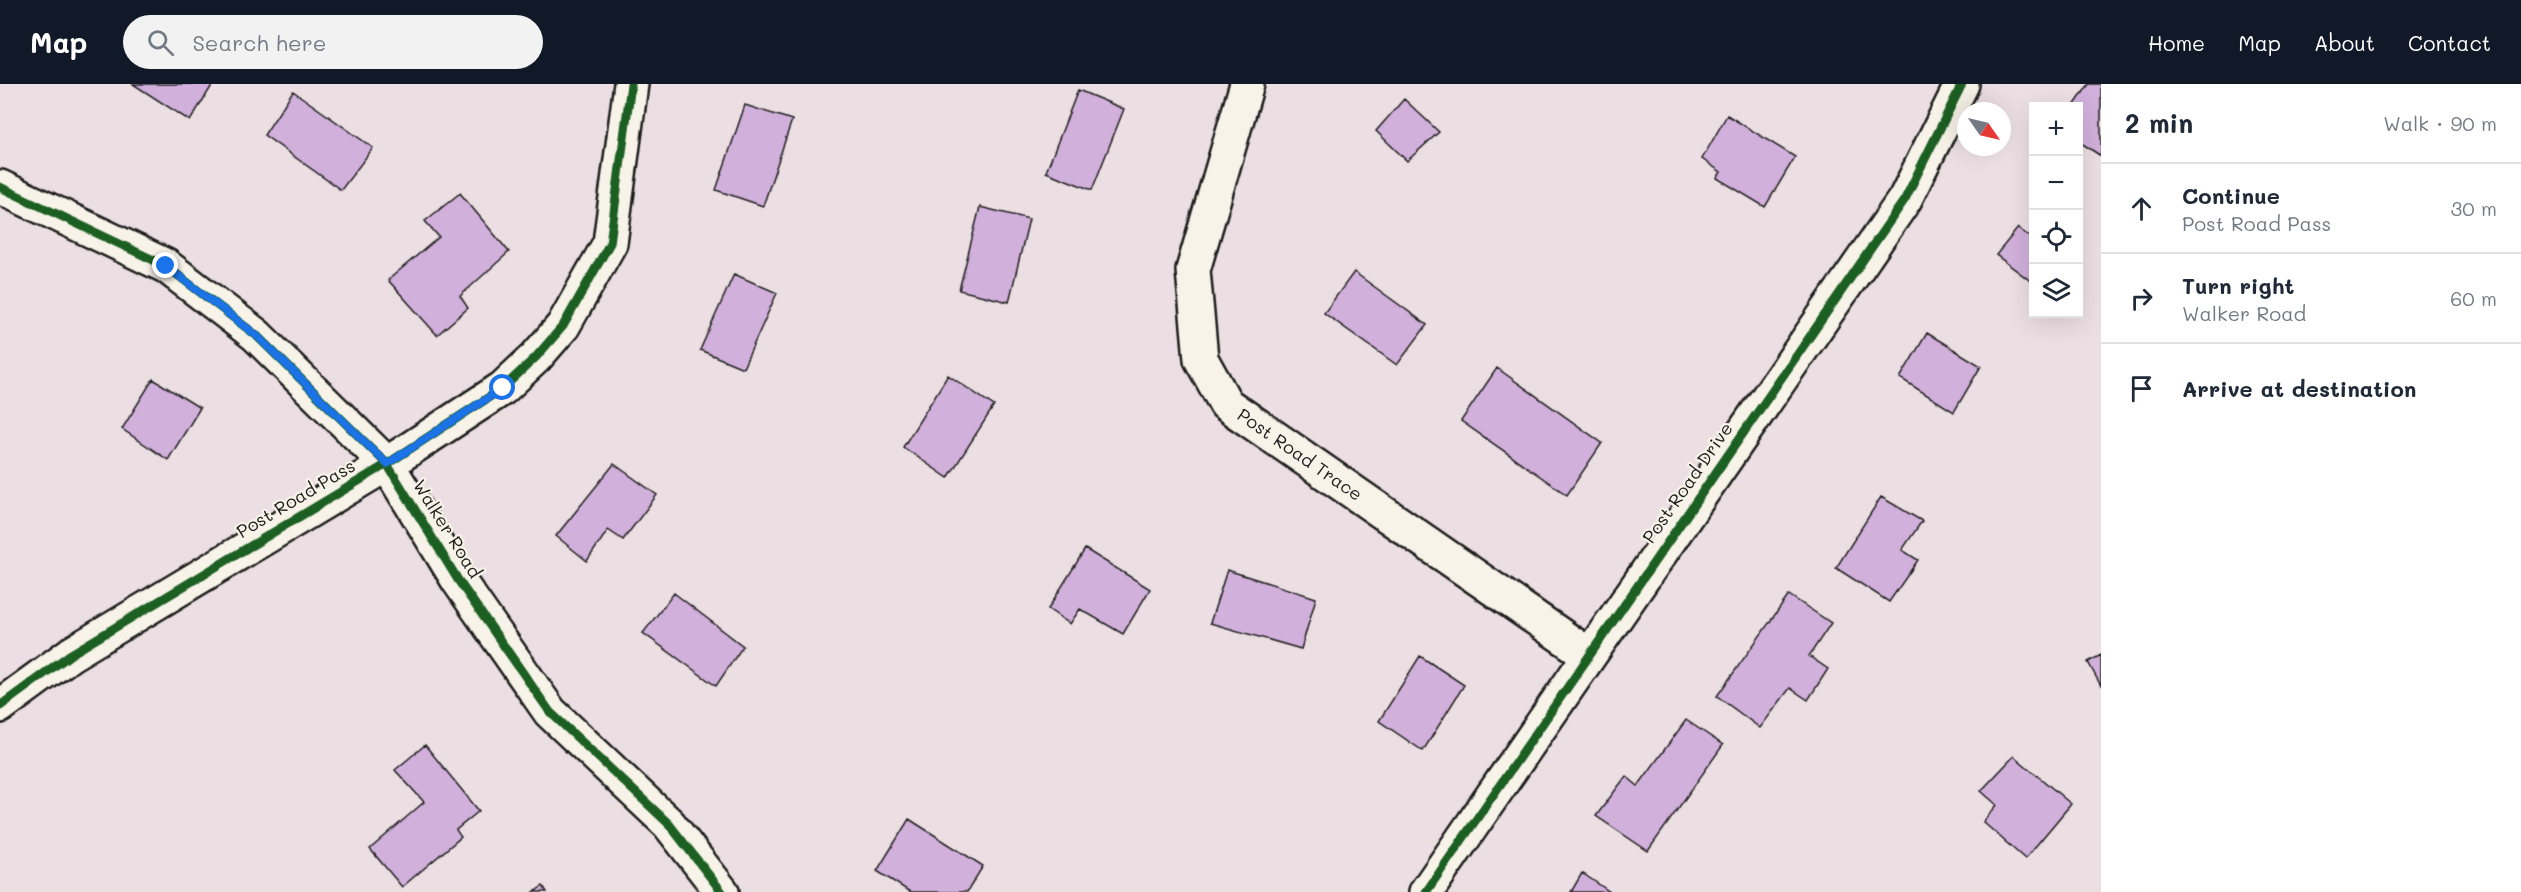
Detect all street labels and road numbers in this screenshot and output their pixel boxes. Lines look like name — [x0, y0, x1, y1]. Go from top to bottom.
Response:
street label: Post Road Trace — [1233, 402, 1367, 506]
street label: Post Road Drive — [1637, 417, 1738, 548]
street label: Post Road Pass — [232, 453, 359, 543]
street label: Walker Road — [408, 475, 488, 582]

